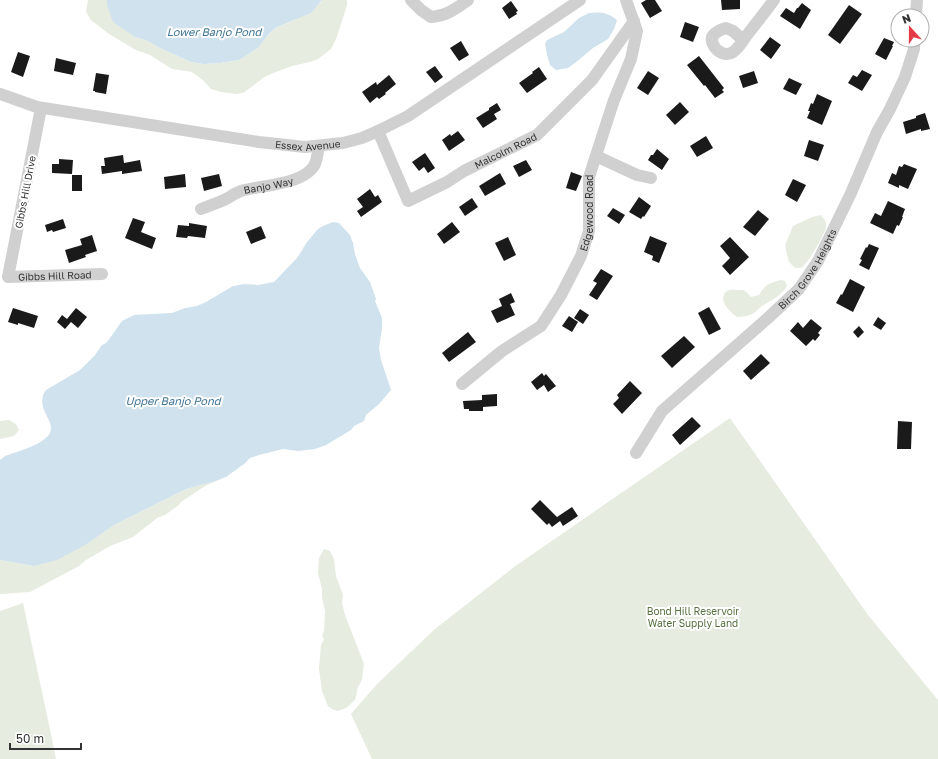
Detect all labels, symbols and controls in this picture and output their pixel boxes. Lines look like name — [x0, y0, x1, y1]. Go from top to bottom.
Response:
north arrow — [890, 8, 930, 48]
text: N — [900, 11, 912, 26]
water label: Lower Banjo Pond — [167, 25, 263, 39]
street label: Malcolm Road — [472, 130, 539, 171]
street label: Essex Avenue — [274, 137, 341, 153]
street label: Gibbs Hill Drive — [12, 154, 38, 229]
street label: Banjo Way — [242, 174, 295, 196]
street label: Edgewood Road — [577, 175, 595, 253]
street label: Birch Grove Heights — [776, 227, 839, 312]
street label: Gibbs Hill Road — [18, 268, 92, 283]
water label: Upper Banjo Pond — [126, 394, 222, 408]
park label: Bond Hill Reservoir Water Supply Land — [647, 605, 739, 629]
scale bar — [10, 725, 81, 751]
text: 50 m — [16, 731, 44, 746]

